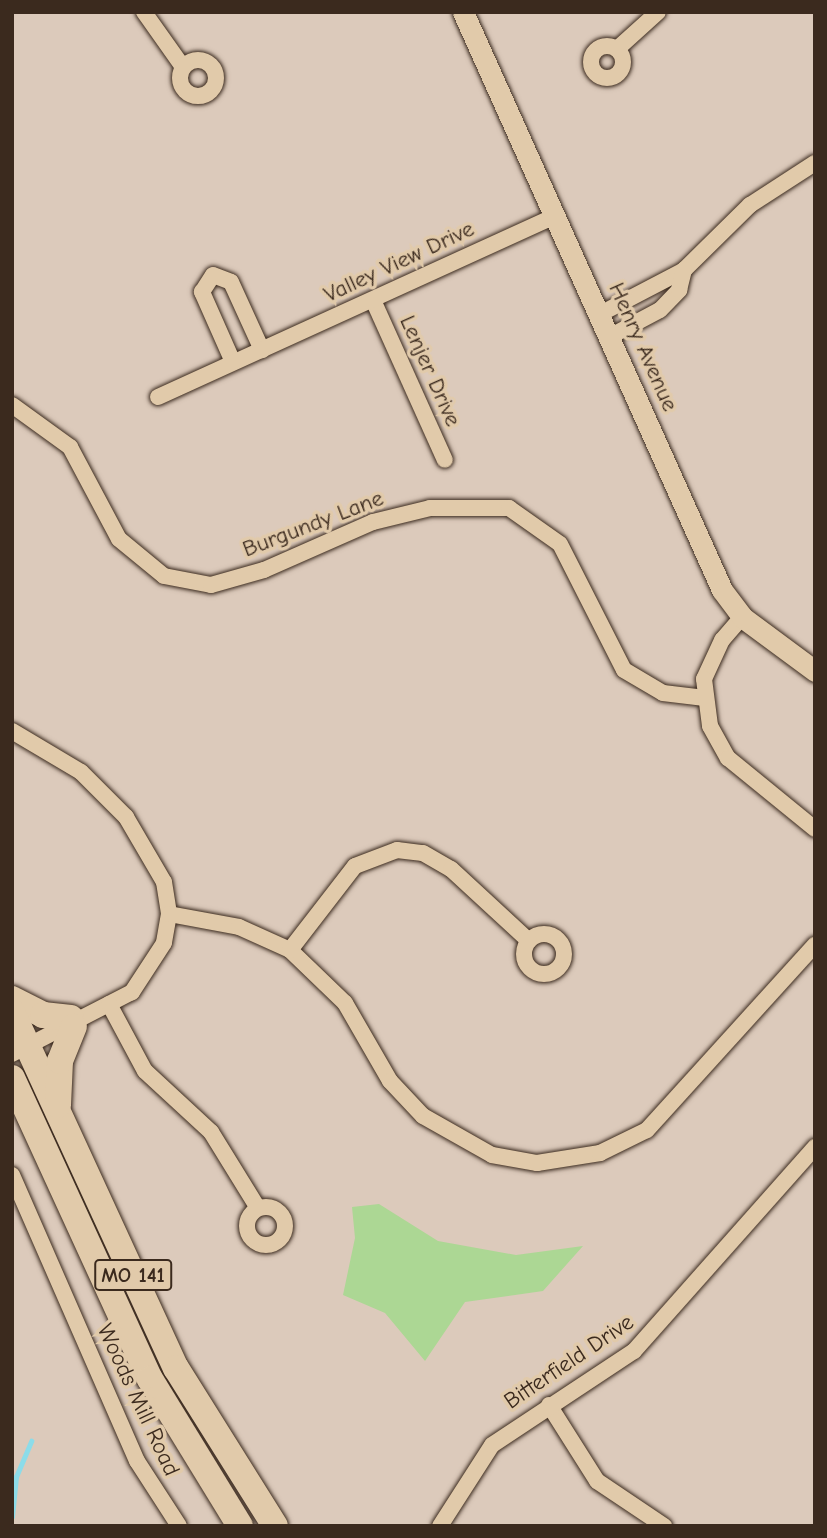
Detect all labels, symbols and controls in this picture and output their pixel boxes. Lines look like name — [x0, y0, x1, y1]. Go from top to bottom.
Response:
street label: Valley View Drive — [320, 215, 478, 309]
street label: Henry Avenue — [602, 278, 684, 416]
street label: Lenjer Drive — [393, 311, 467, 431]
street label: Burgundy Lane — [239, 485, 387, 563]
road number: MO 141 — [93, 1258, 173, 1292]
street label: Bitterfield Drive — [499, 1309, 639, 1415]
street label: Woods Mill Road — [91, 1320, 185, 1480]

